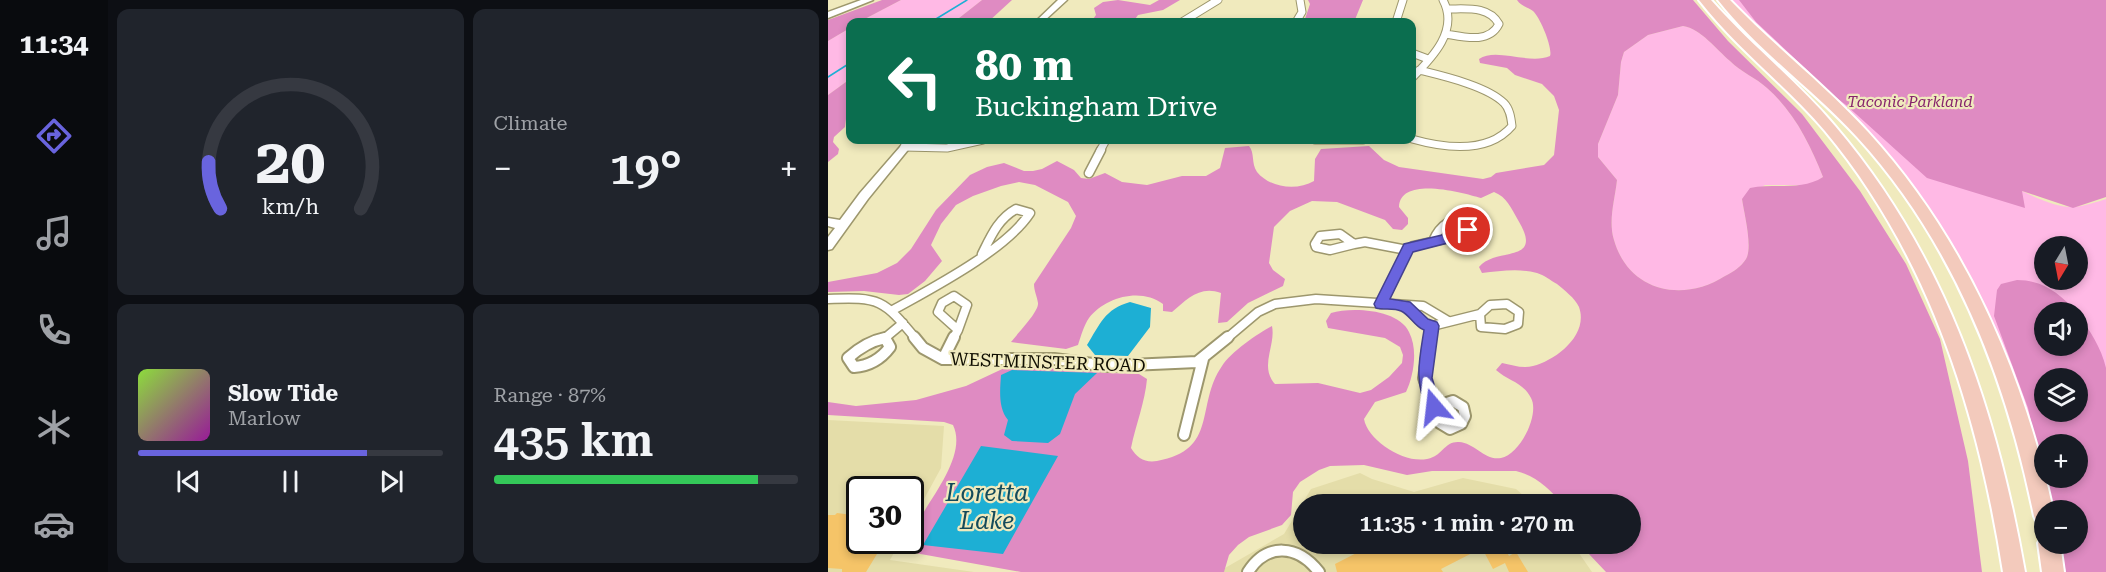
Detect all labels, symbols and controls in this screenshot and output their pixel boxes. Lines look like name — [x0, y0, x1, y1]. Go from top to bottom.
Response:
text: 11:34 — [20, 28, 88, 60]
text: 80 m — [975, 41, 1073, 90]
icon: left — [876, 42, 954, 120]
text: Buckingham Drive — [975, 91, 1217, 123]
park label: Taconic Parkland — [1847, 93, 1973, 111]
text: Climate — [494, 111, 568, 135]
icon: directions — [33, 115, 75, 157]
text: 20 — [255, 125, 325, 198]
text: 19° — [609, 142, 682, 195]
text: − — [494, 149, 512, 188]
text: + — [780, 149, 798, 188]
text: km/h — [262, 194, 319, 219]
pin — [1442, 204, 1493, 255]
icon: music — [33, 212, 75, 254]
icon: arrive — [1451, 213, 1484, 246]
north arrow — [2034, 236, 2088, 290]
map controls — [2034, 236, 2088, 554]
button: sound — [2034, 302, 2088, 356]
icon: phone — [33, 309, 75, 351]
street label: WESTMINSTER ROAD — [950, 348, 1146, 376]
button: layers — [2034, 368, 2088, 422]
position arrow — [1402, 375, 1466, 439]
text: Slow Tide — [228, 381, 338, 406]
text: Range · 87% — [494, 383, 606, 407]
icon: climate — [33, 406, 75, 448]
text: Marlow — [228, 406, 301, 430]
text: 435 km — [494, 414, 653, 467]
button: + — [2034, 434, 2088, 488]
icon: previous — [172, 465, 205, 498]
icon: pause — [274, 465, 307, 498]
icon: next — [375, 465, 408, 498]
speed limit sign: 30 — [846, 476, 924, 554]
water label: Loretta Lake — [944, 479, 1029, 535]
button: − — [2034, 500, 2088, 554]
icon: car — [33, 503, 75, 545]
text: 11:35 · 1 min · 270 m — [1360, 511, 1574, 536]

